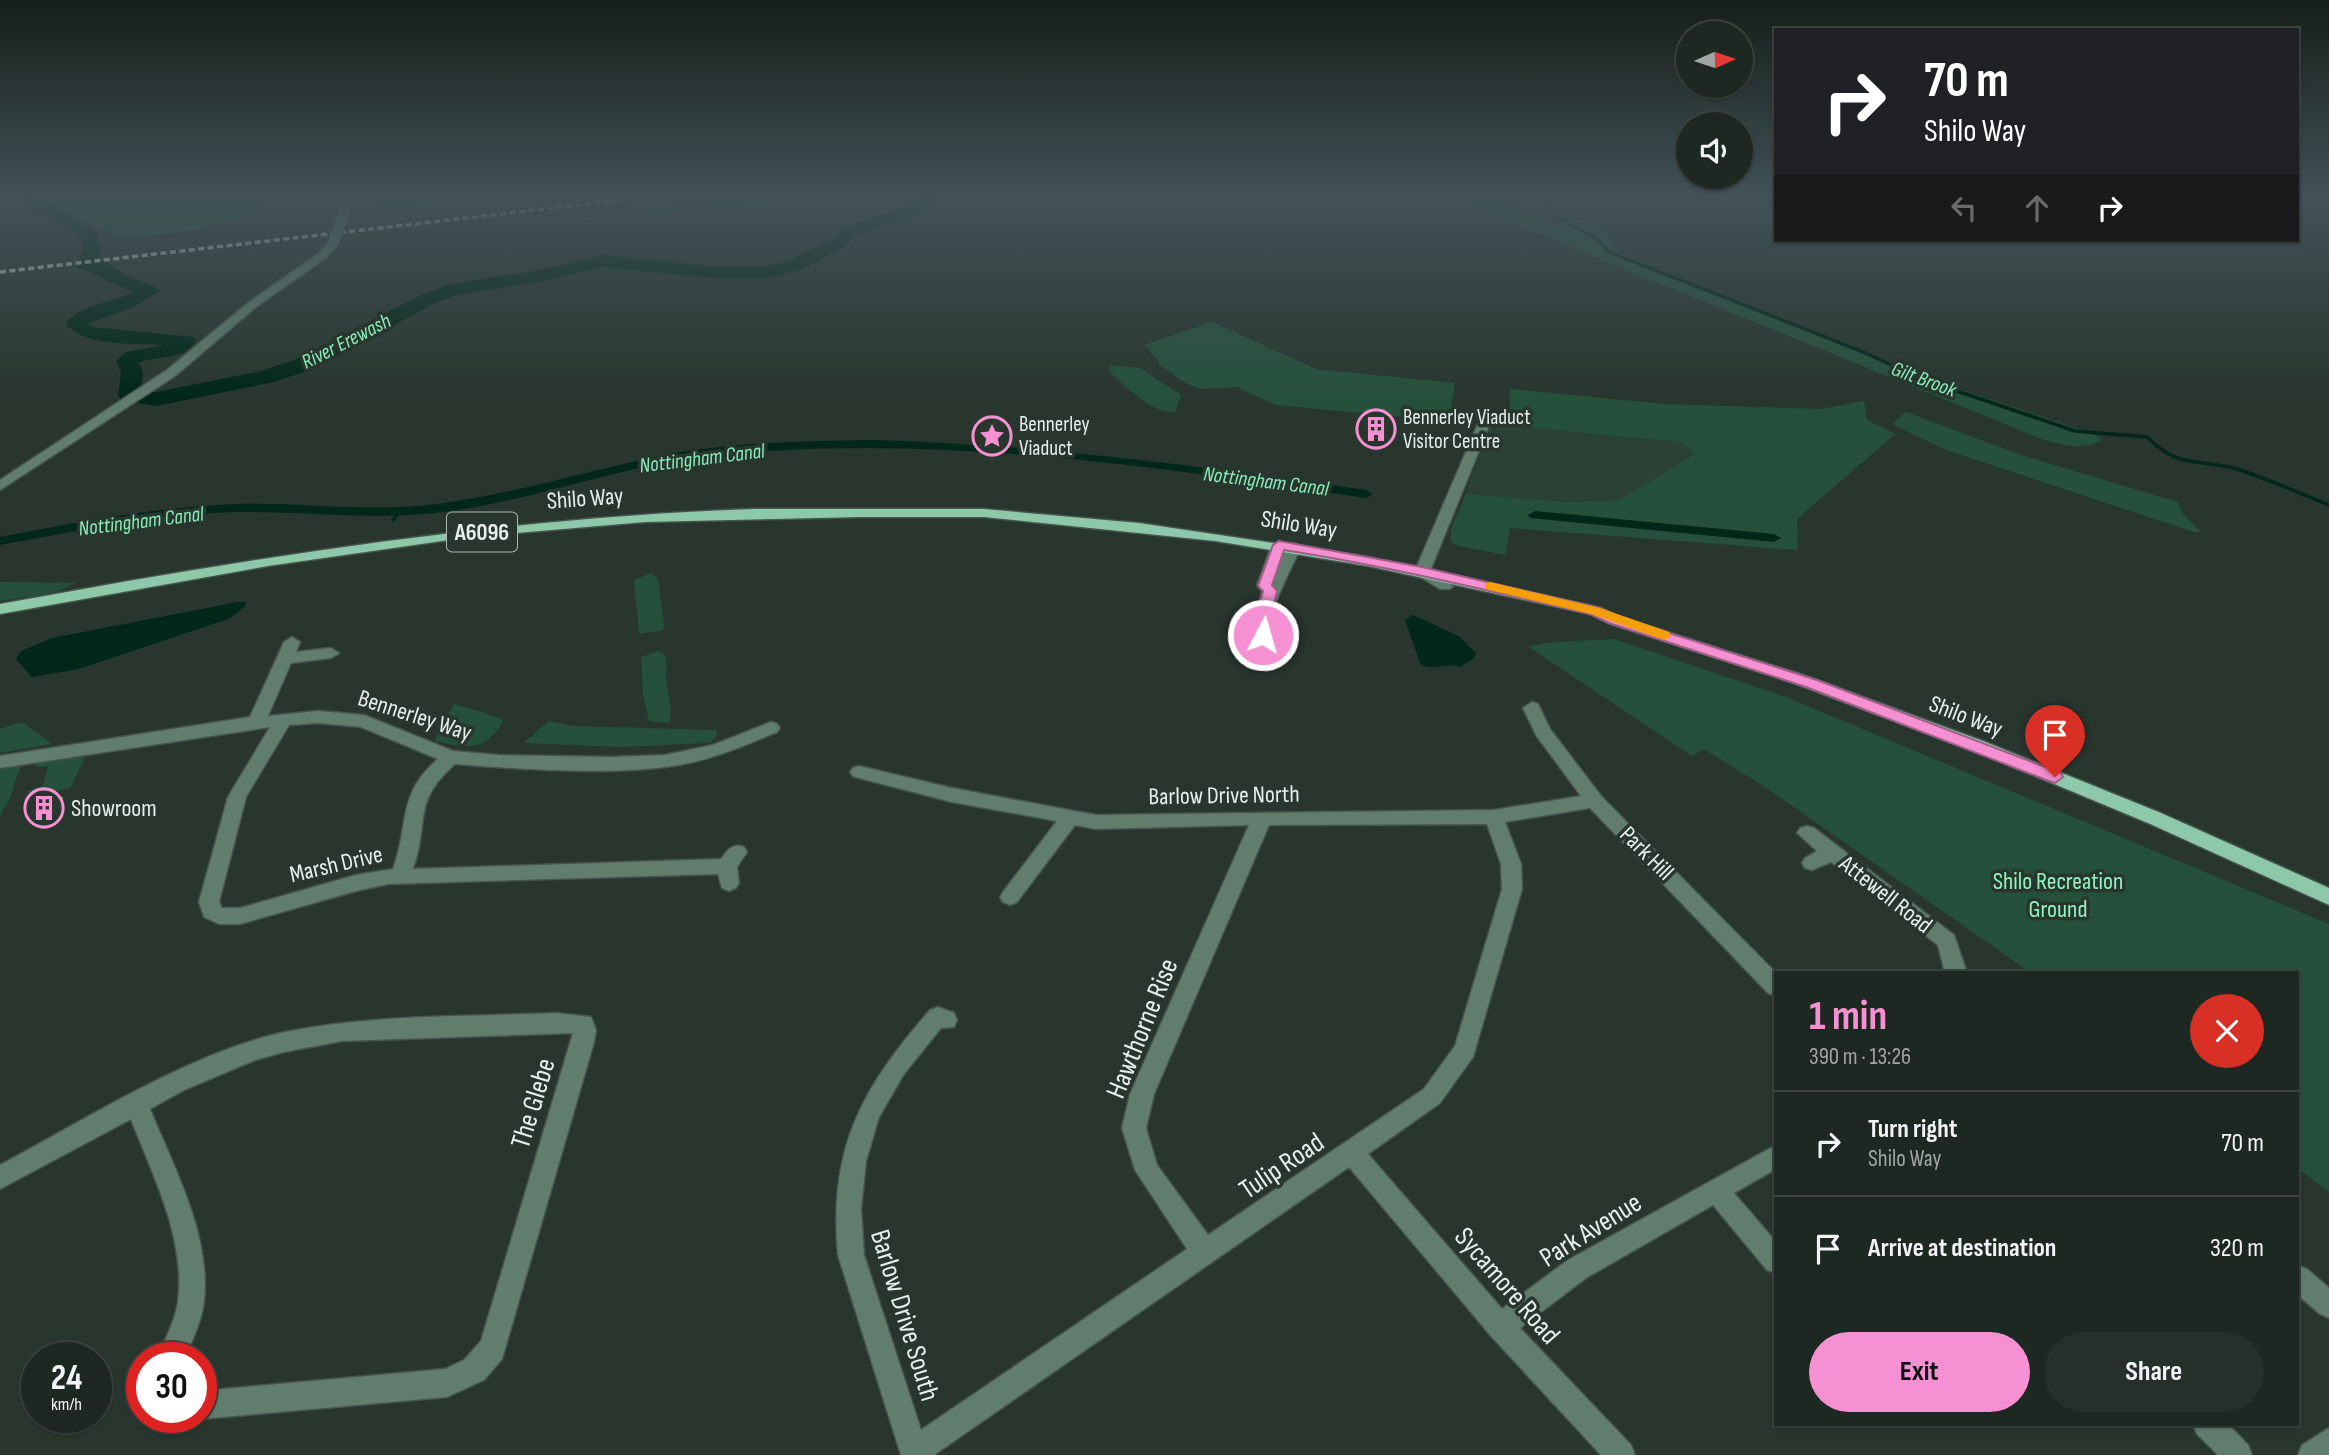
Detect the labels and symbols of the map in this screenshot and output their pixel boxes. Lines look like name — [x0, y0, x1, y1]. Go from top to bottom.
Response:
north arrow — [1676, 21, 1754, 98]
water label: River Erewash — [297, 308, 395, 375]
water label: Gilt Brook — [1888, 356, 1961, 403]
place label: Bennerley Viaduct Visitor Centre — [1403, 405, 1531, 454]
building icon: Bennerley Viaduct Visitor Centre — [1355, 408, 1397, 450]
place label: Bennerley Viaduct — [1019, 412, 1090, 461]
place icon: Bennerley Viaduct — [971, 415, 1013, 457]
water label: Nottingham Canal — [638, 438, 767, 479]
water label: Nottingham Canal — [1202, 461, 1331, 502]
street label: Shilo Way — [546, 481, 624, 516]
water label: Nottingham Canal — [77, 501, 206, 542]
street label: Shilo Way — [1259, 504, 1339, 545]
road number: A6096 — [447, 512, 517, 552]
position arrow — [1226, 598, 1300, 672]
street label: Bennerley Way — [354, 683, 475, 747]
street label: Shilo Way — [1925, 689, 2007, 744]
pin — [2025, 705, 2085, 777]
street label: Barlow Drive North — [1148, 780, 1300, 811]
building icon: Showroom — [23, 787, 65, 829]
place label: Showroom — [71, 794, 157, 823]
street label: Park Hill — [1614, 820, 1680, 886]
street label: Marsh Drive — [287, 840, 385, 889]
street label: Attewell Road — [1833, 848, 1938, 940]
park label: Shilo Recreation Ground — [1993, 867, 2123, 924]
street label: Hawthorne Rise — [1099, 954, 1185, 1103]
street label: The Glebe — [504, 1055, 563, 1152]
street label: Tulip Road — [1233, 1126, 1330, 1206]
street label: Park Avenue — [1534, 1186, 1648, 1274]
street label: Sycamore Road — [1447, 1221, 1566, 1351]
street label: Barlow Drive South — [863, 1226, 946, 1405]
speed limit sign: 30 — [126, 1342, 217, 1433]

